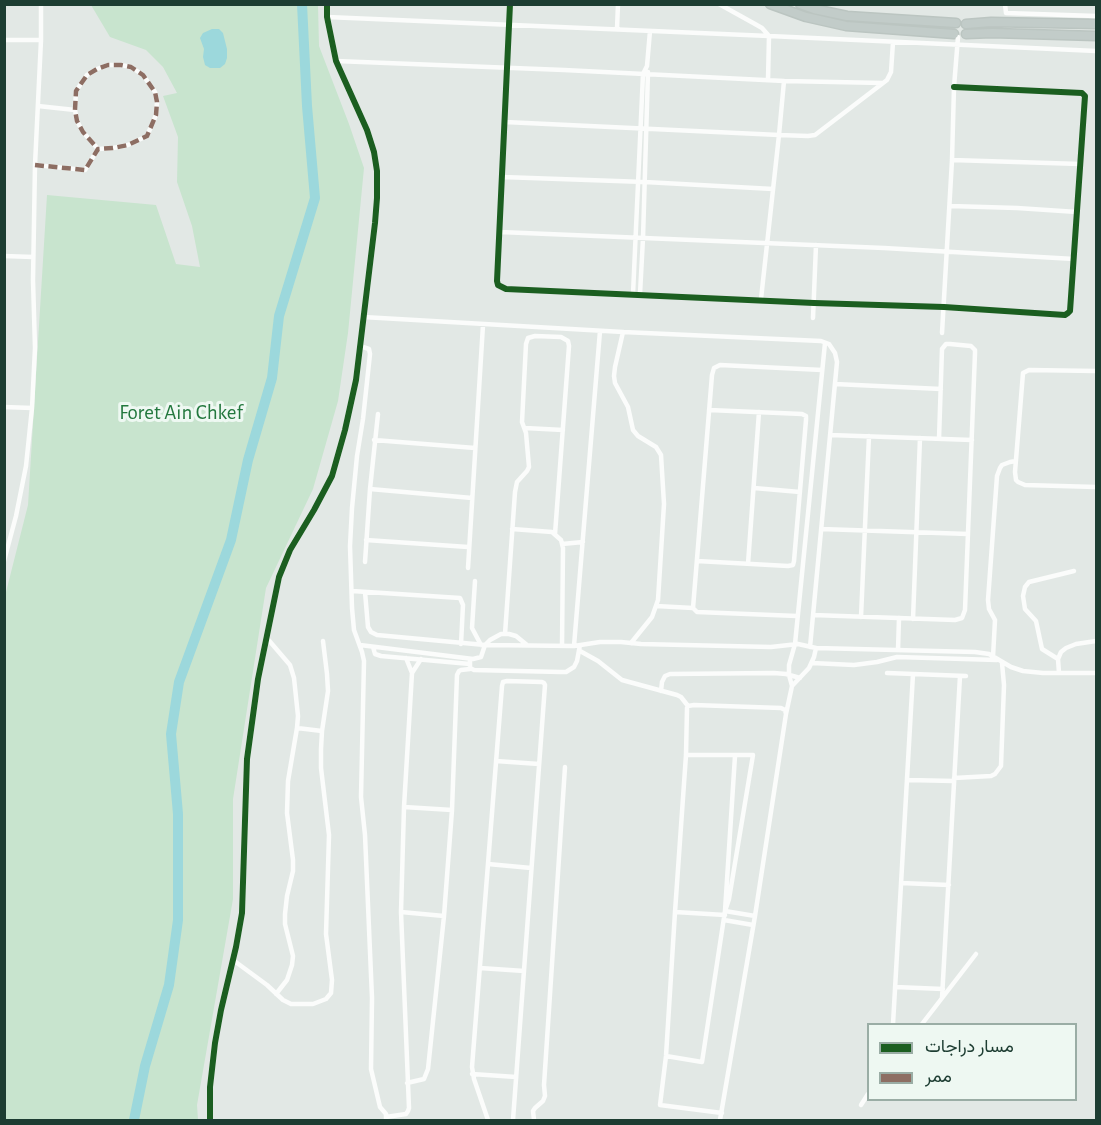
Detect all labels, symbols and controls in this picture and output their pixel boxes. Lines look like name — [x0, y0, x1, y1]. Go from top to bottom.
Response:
park label: Foret Ain Chkef — [119, 400, 243, 426]
legend — [867, 1023, 1077, 1101]
text: مسار دراجات — [925, 1038, 1014, 1056]
text: ممر — [925, 1068, 952, 1086]

